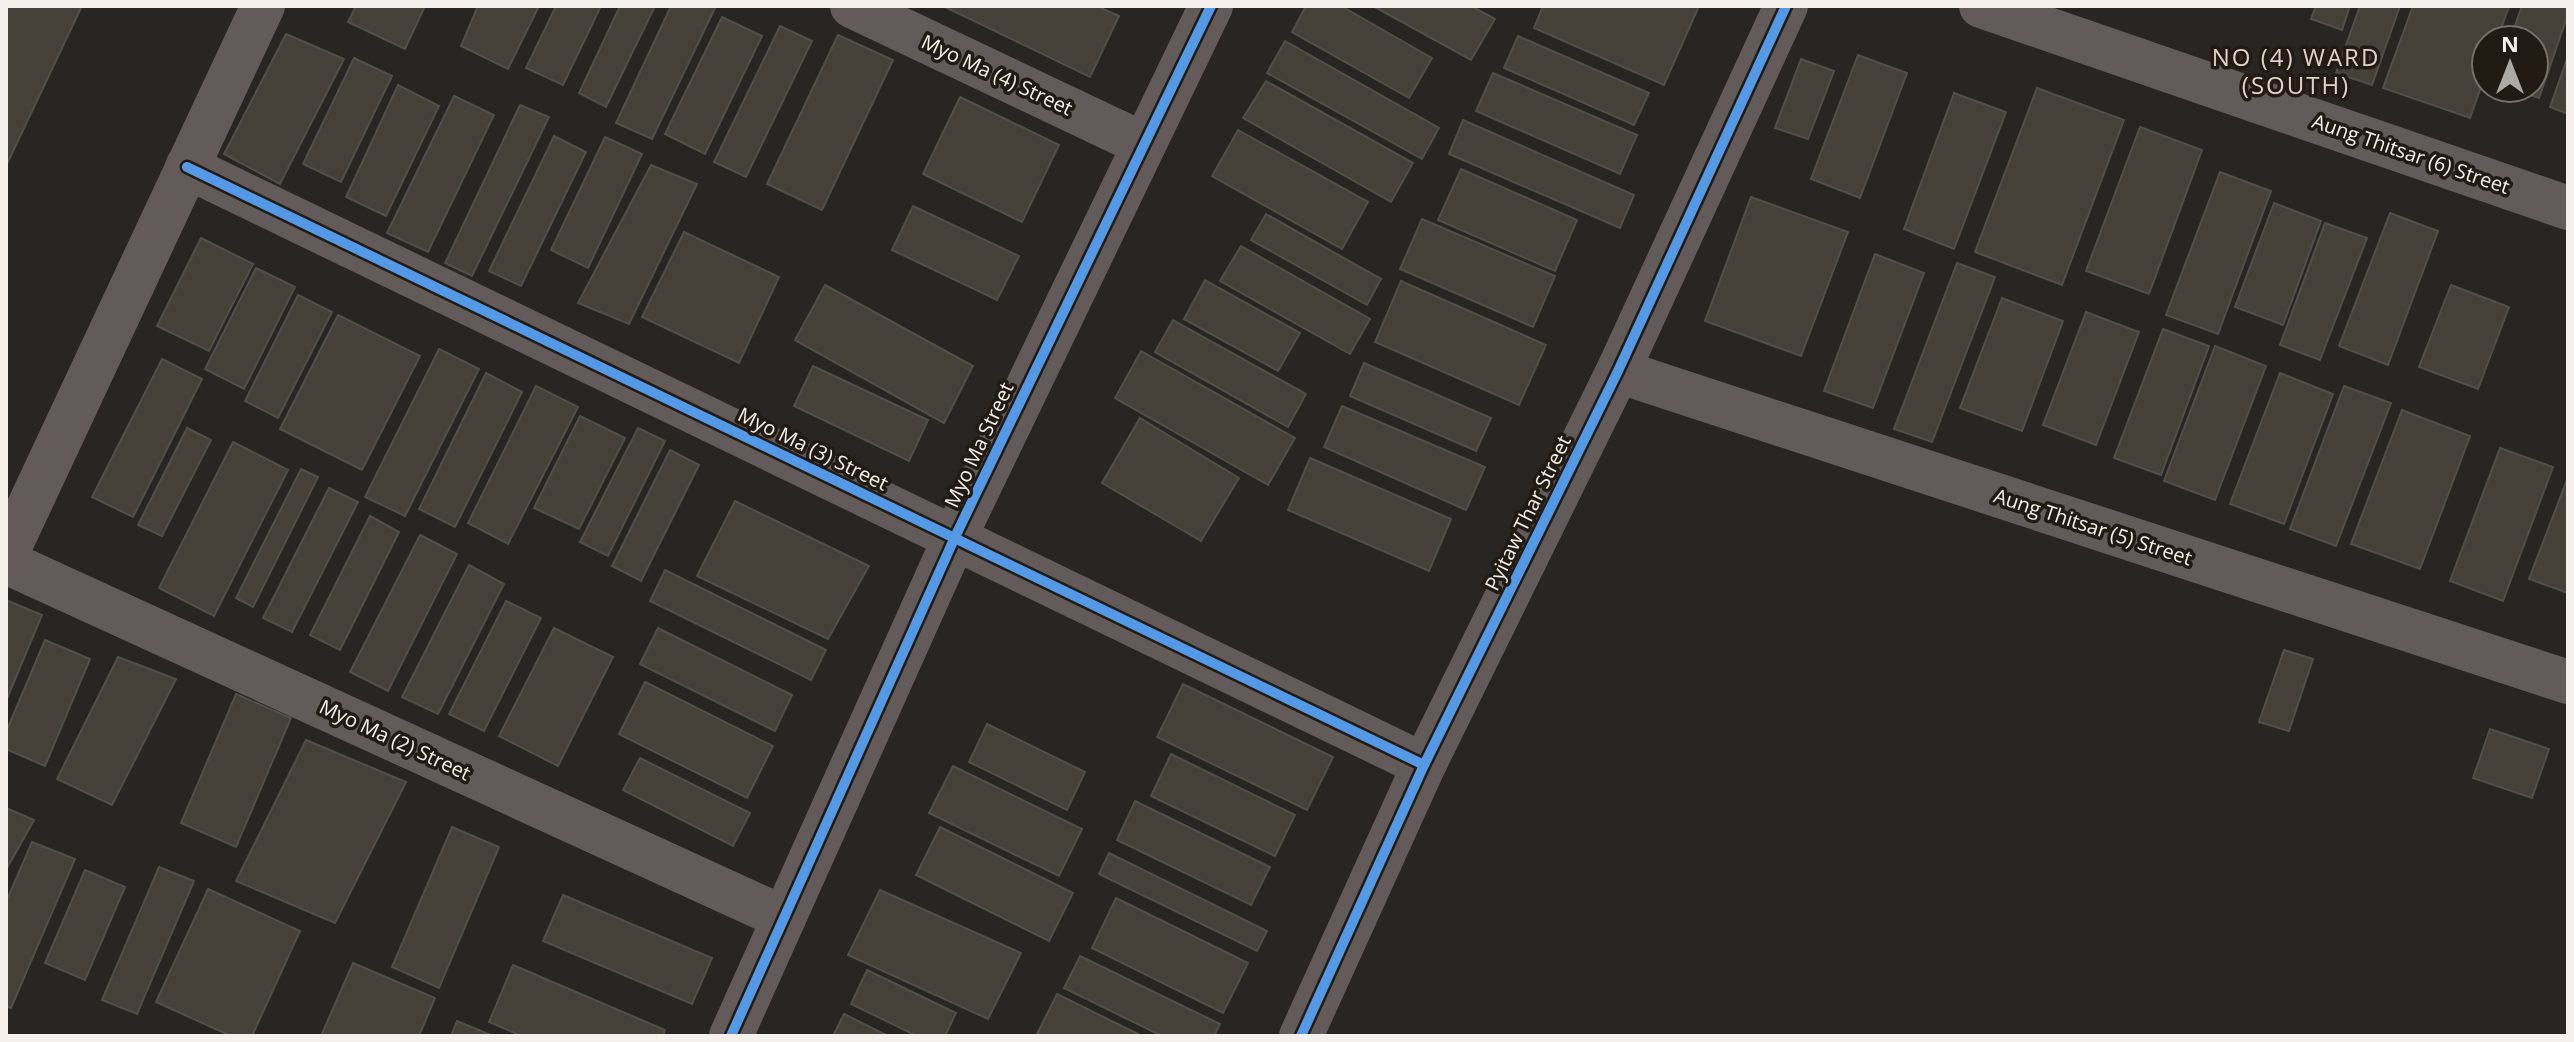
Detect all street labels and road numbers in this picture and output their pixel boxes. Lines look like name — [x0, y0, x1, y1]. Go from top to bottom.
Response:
street label: Myo Ma (4) Street — [917, 28, 1077, 121]
street label: Aung Thitsar (6) Street — [2309, 107, 2513, 200]
street label: Myo Ma Street — [938, 378, 1019, 512]
street label: Myo Ma (3) Street — [734, 401, 893, 497]
street label: Pyitaw Thar Street — [1478, 431, 1577, 595]
street label: Aung Thitsar (5) Street — [1991, 482, 2196, 571]
street label: Myo Ma (2) Street — [315, 693, 475, 786]

